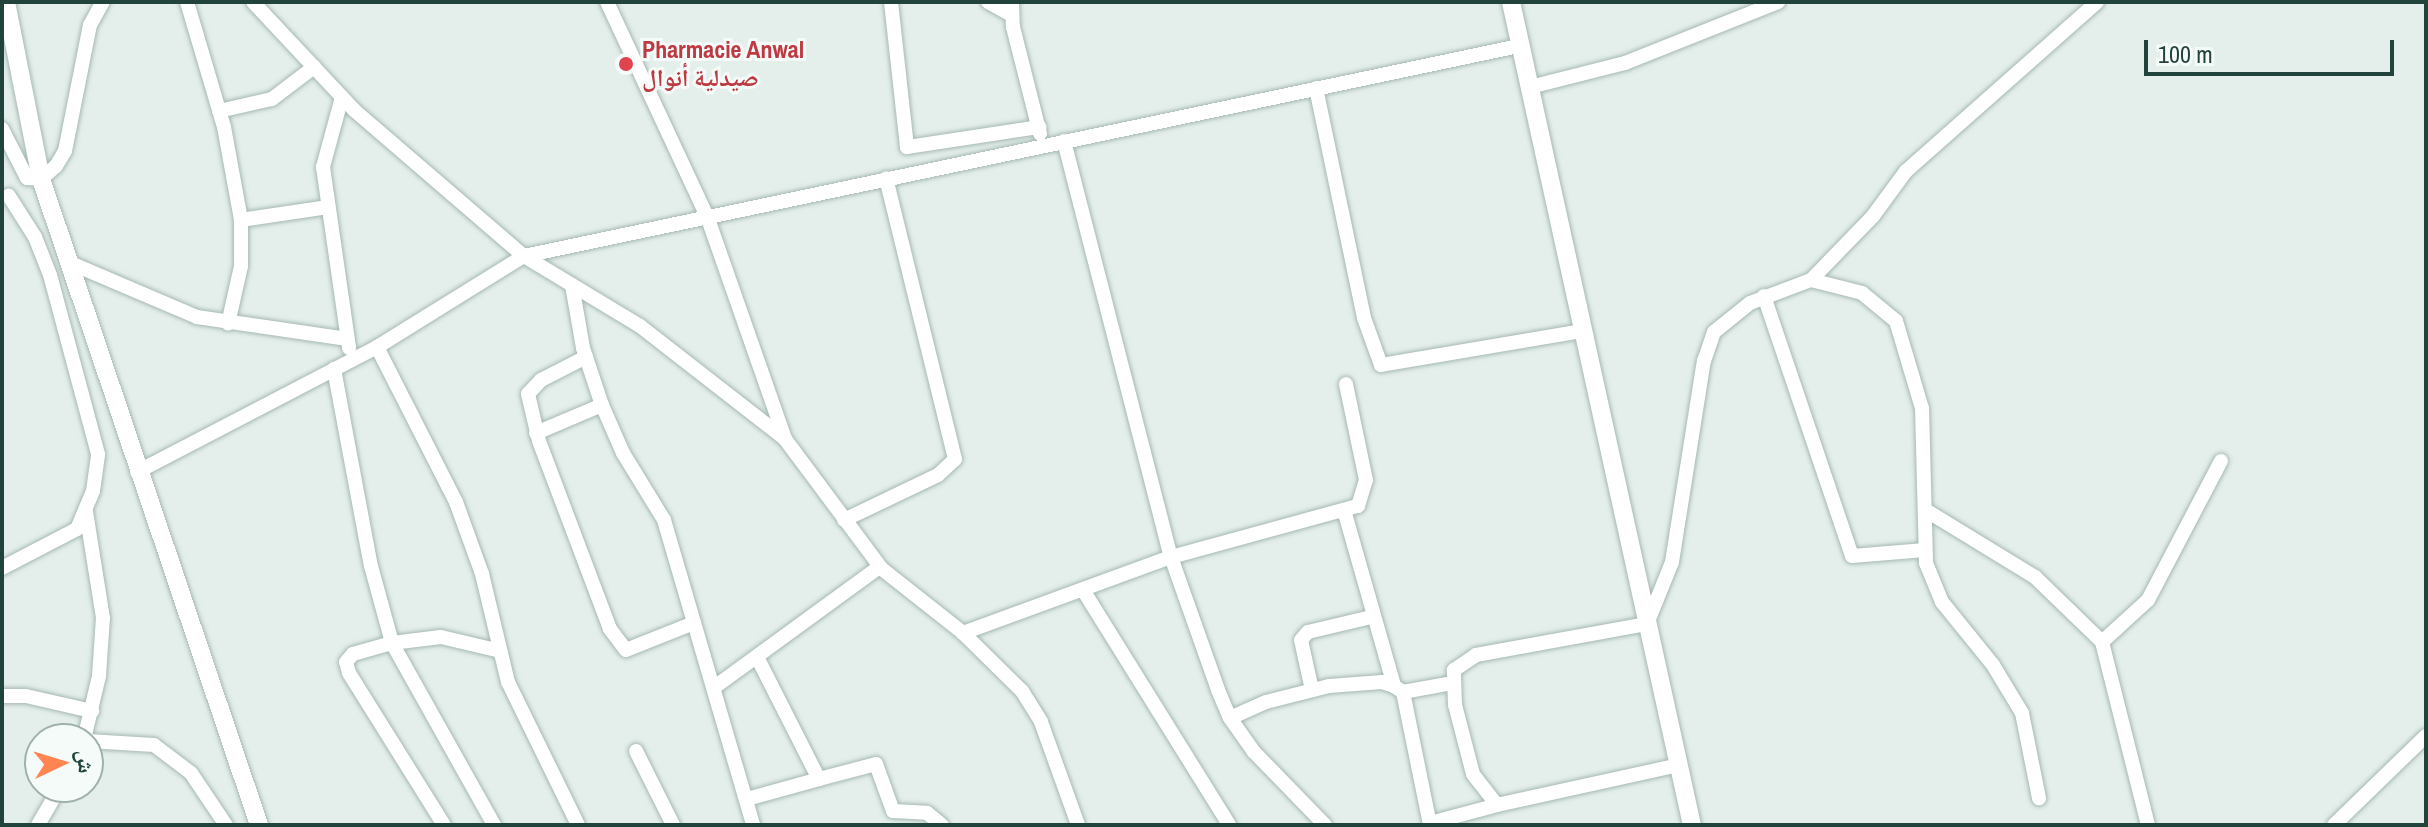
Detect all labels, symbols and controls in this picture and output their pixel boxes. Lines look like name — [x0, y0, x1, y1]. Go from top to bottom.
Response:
scale bar — [2148, 24, 2398, 74]
place label: Pharmacie Anwal صيدلية أنوال — [642, 36, 805, 92]
text: 100 m — [2158, 38, 2213, 70]
marker: Pharmacie Anwal صيدلية أنوال — [617, 55, 635, 73]
north arrow — [24, 723, 104, 803]
text: ش — [70, 749, 102, 774]

